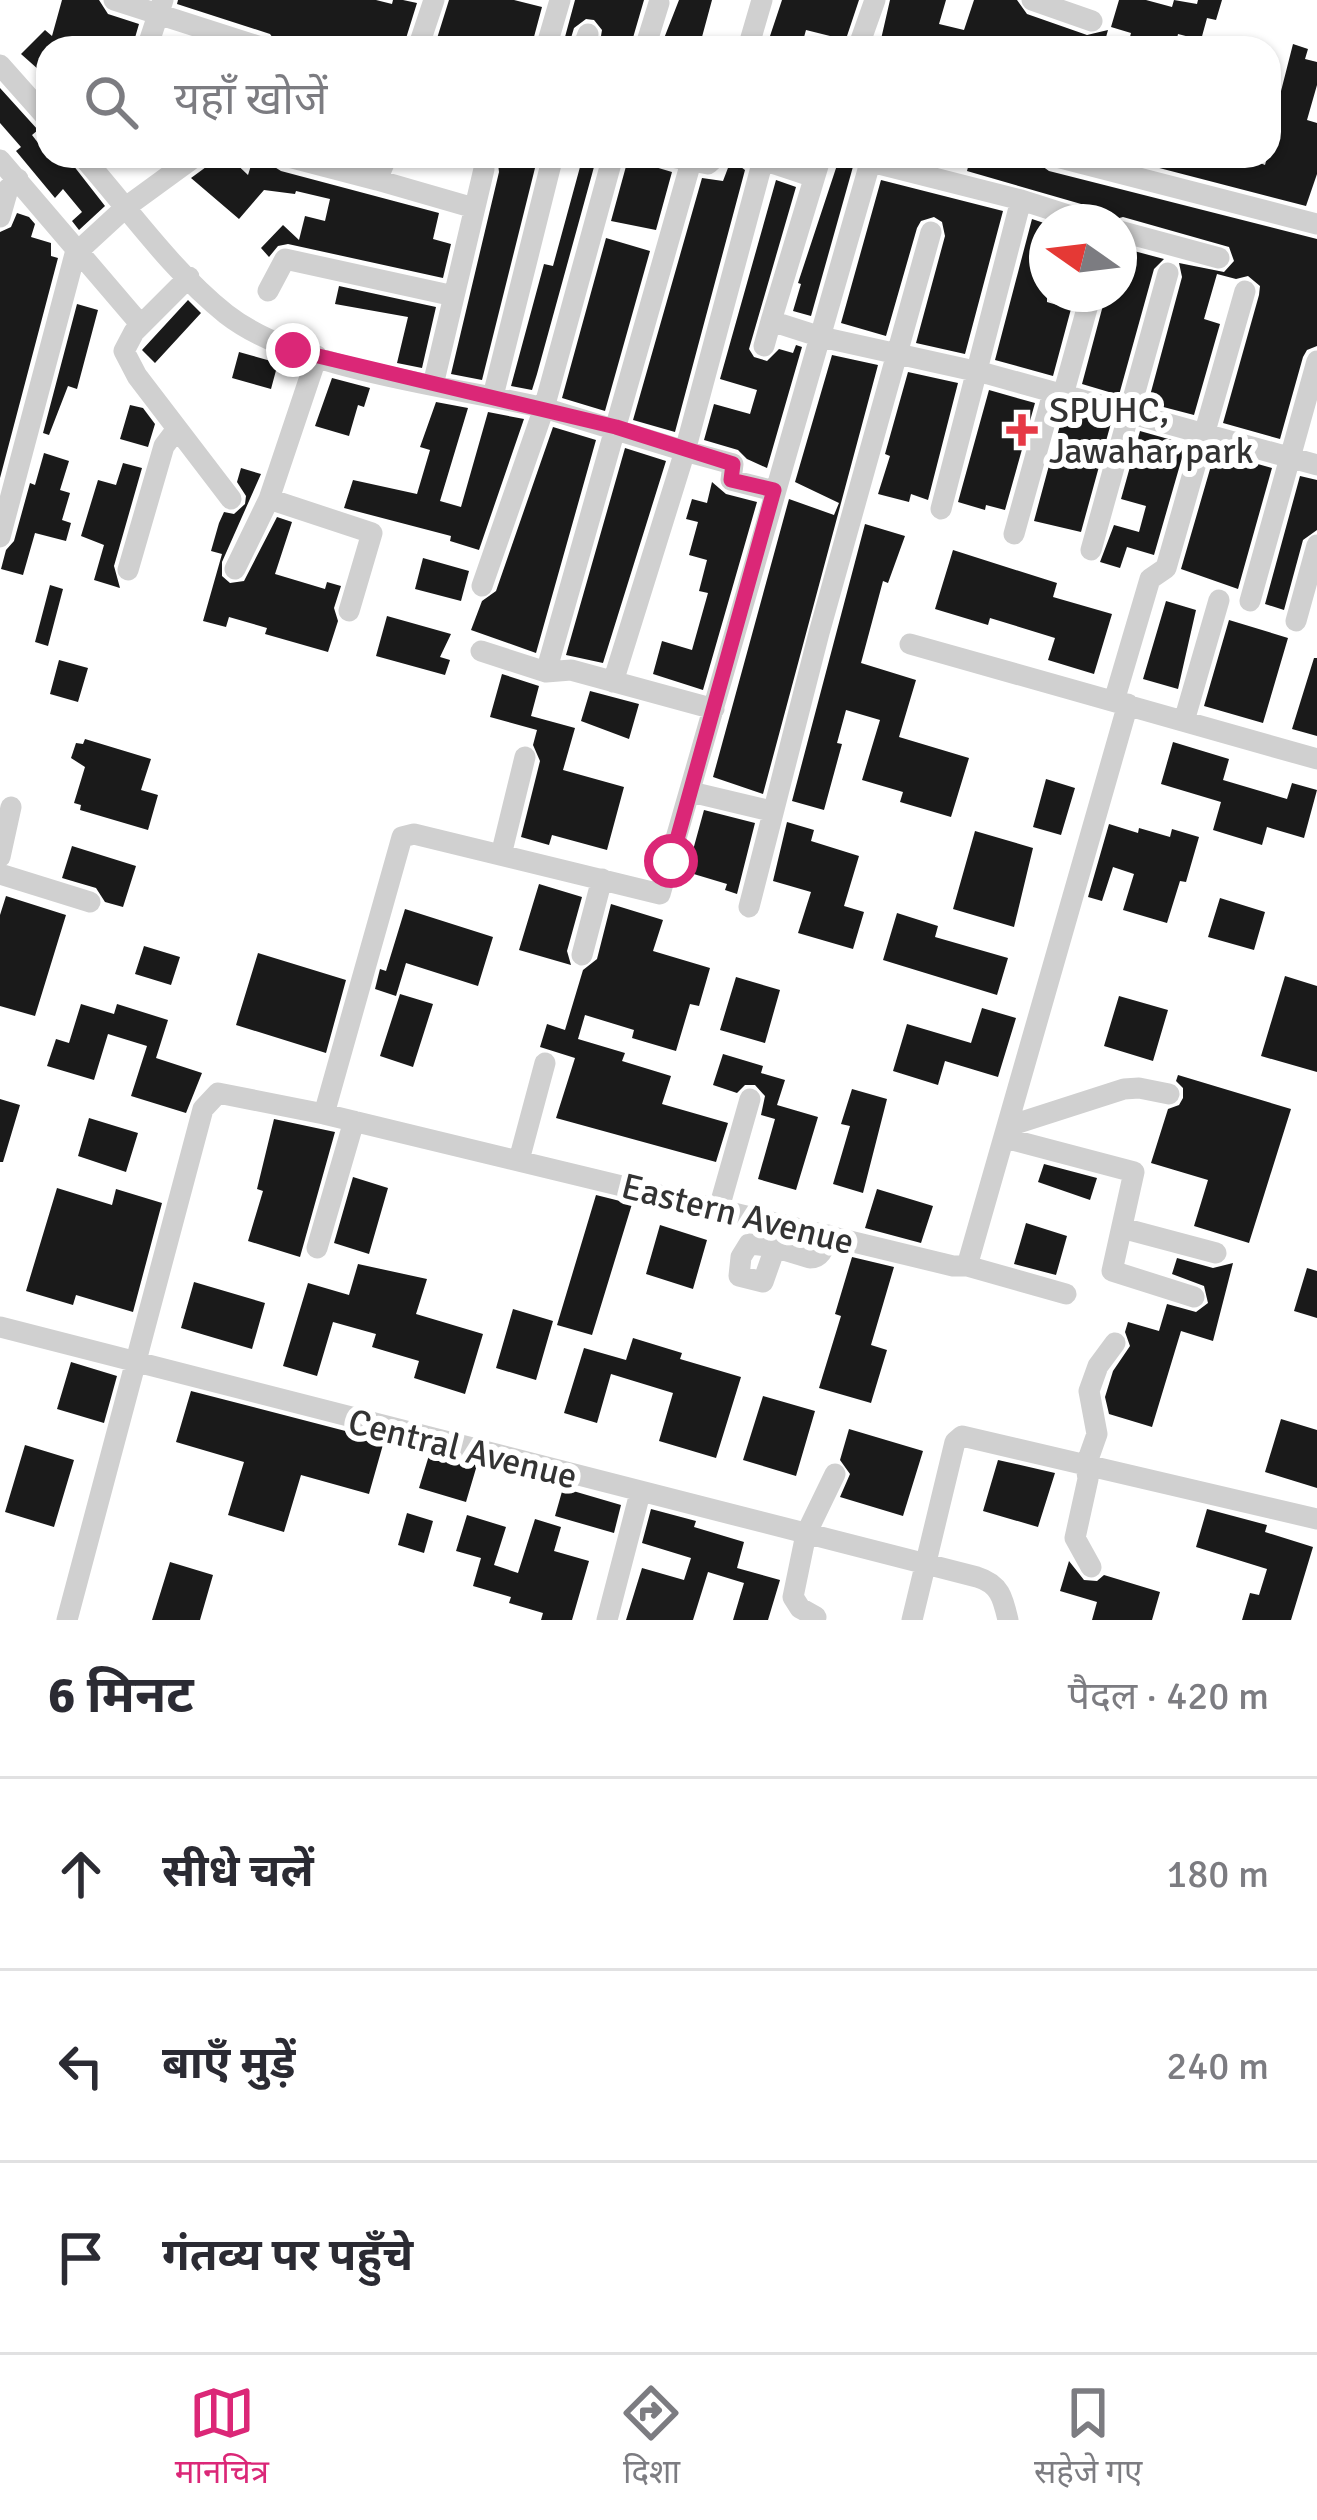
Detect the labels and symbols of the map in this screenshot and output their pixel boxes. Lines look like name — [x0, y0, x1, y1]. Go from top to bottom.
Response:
north arrow — [1029, 204, 1137, 312]
route end — [266, 323, 320, 377]
place label: SPUHC, Jawahar park — [1049, 388, 1254, 474]
marker: SPUHC, Jawahar park — [1006, 414, 1038, 446]
route start — [644, 834, 698, 888]
street label: Eastern Avenue — [617, 1164, 858, 1265]
street label: Central Avenue — [344, 1399, 582, 1500]

